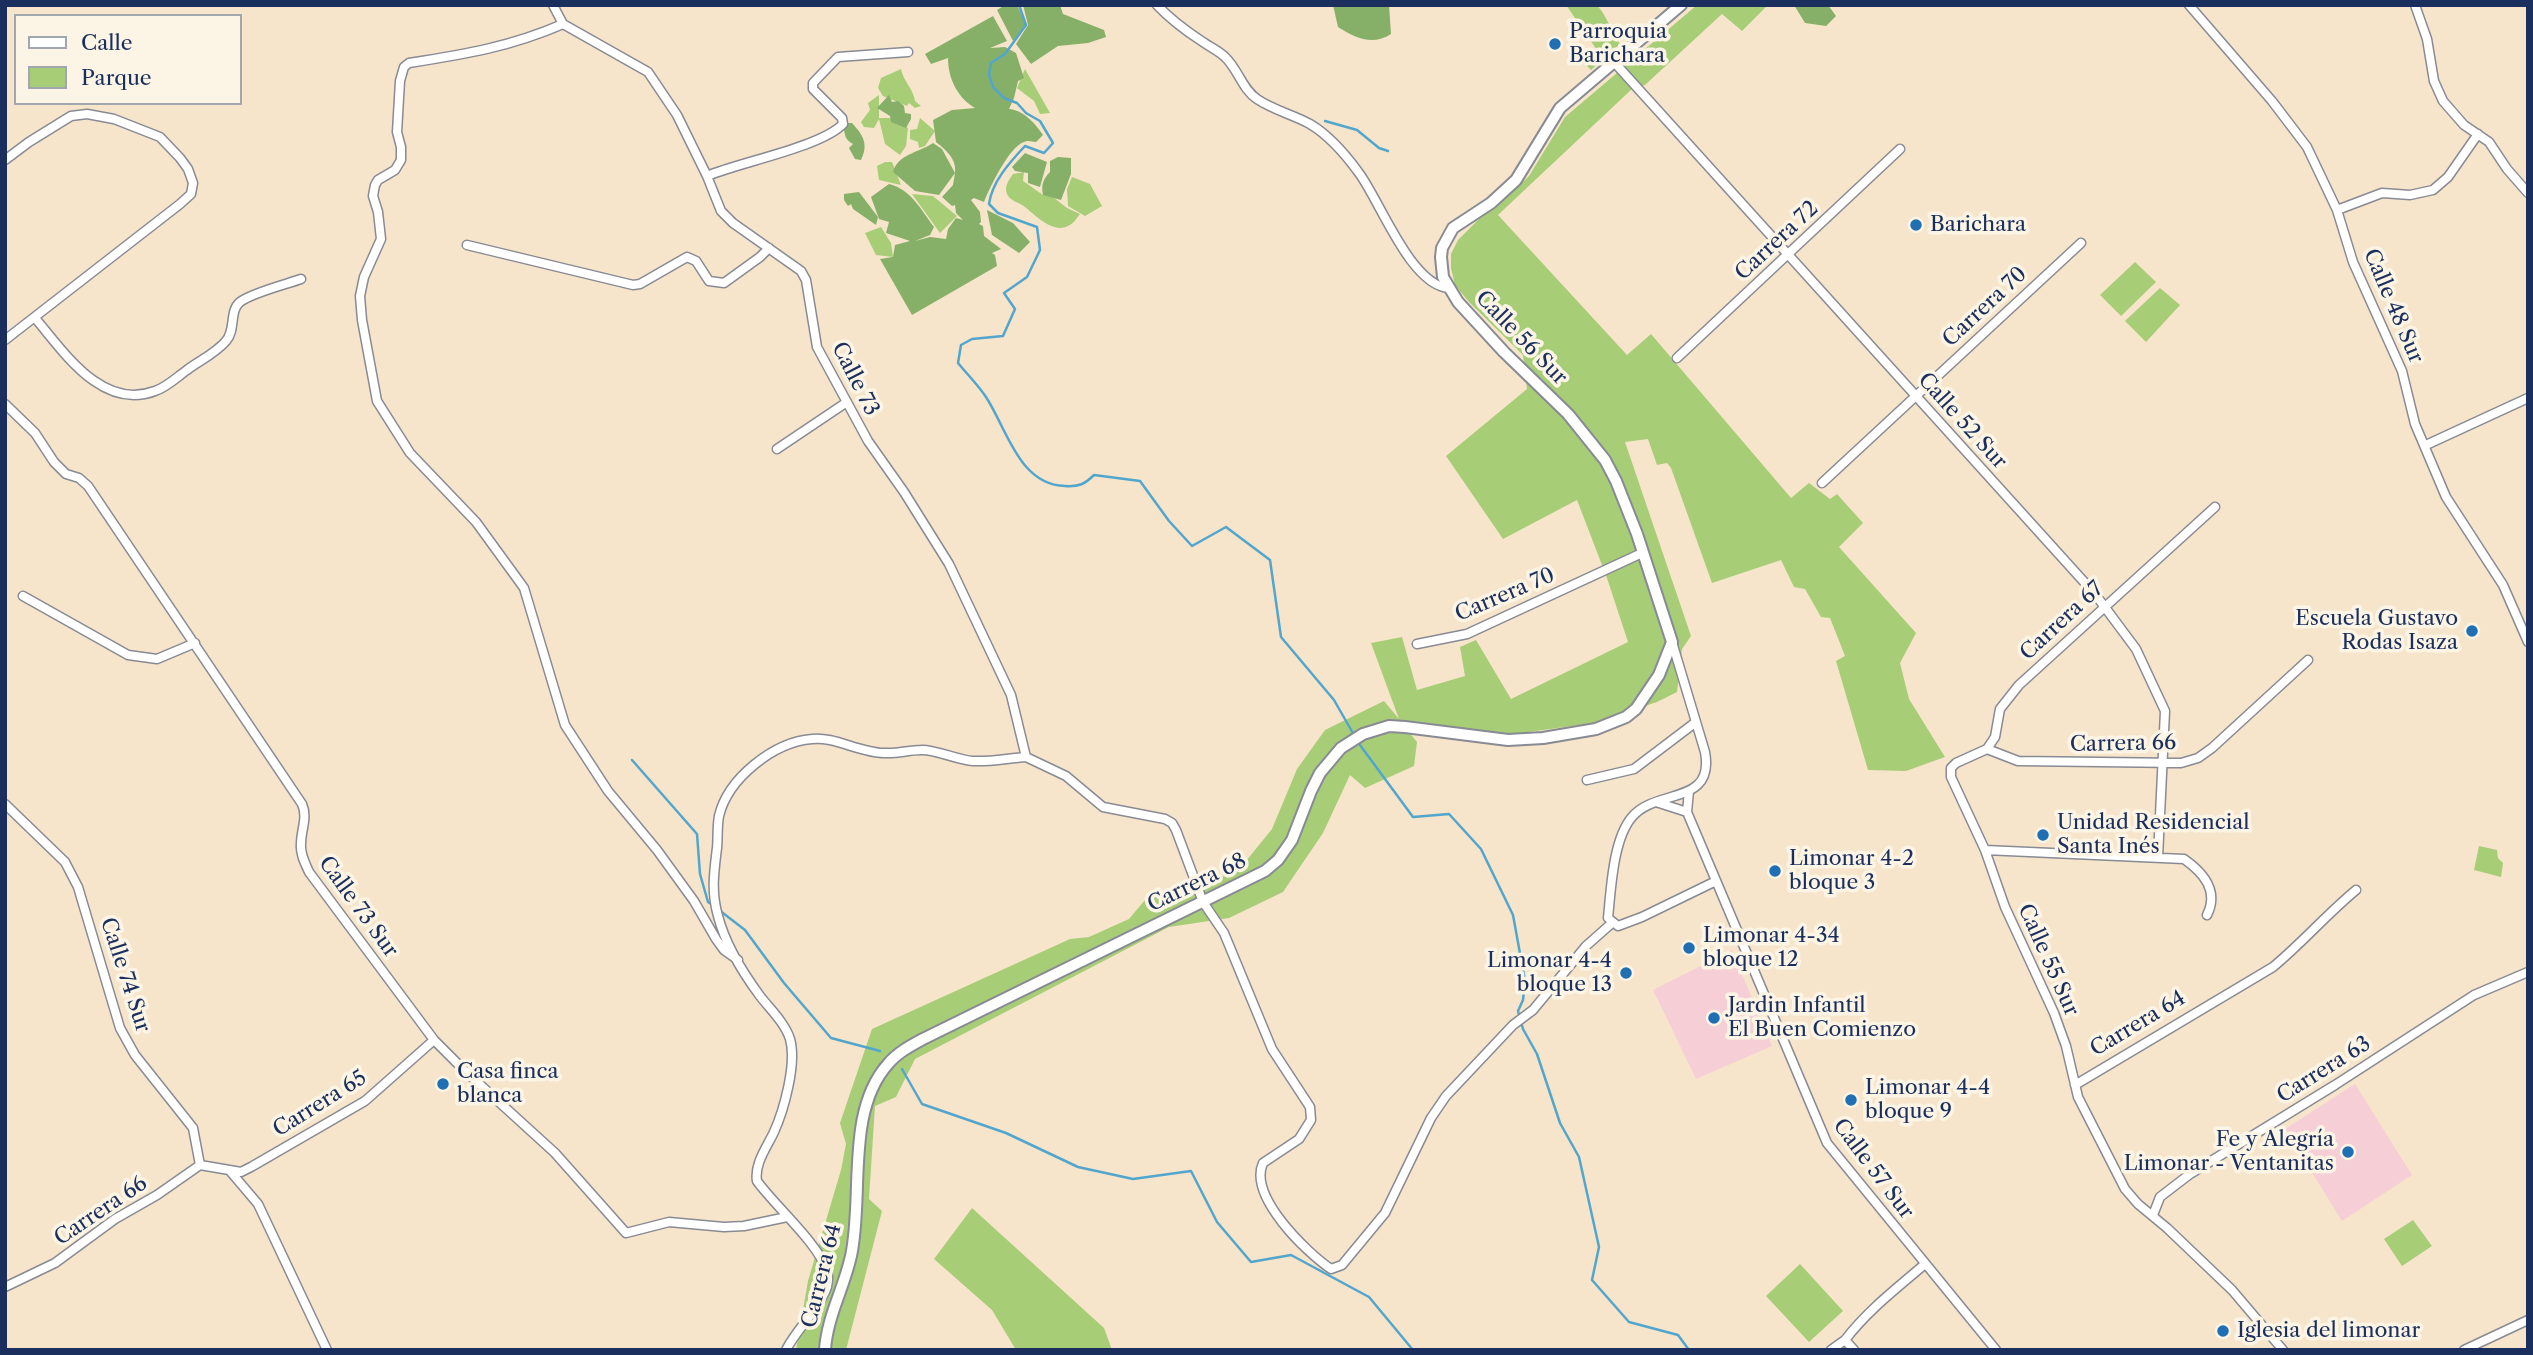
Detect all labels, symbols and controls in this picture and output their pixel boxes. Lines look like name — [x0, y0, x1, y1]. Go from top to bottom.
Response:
legend — [14, 14, 242, 105]
place label: Parroquia Barichara — [1569, 19, 1667, 69]
text: Calle — [81, 30, 133, 55]
marker: Parroquia Barichara — [1547, 36, 1563, 52]
text: Parque — [81, 65, 152, 90]
street label: Carrera 72 — [1730, 196, 1824, 286]
place label: Barichara — [1930, 212, 2026, 238]
marker: Barichara — [1908, 217, 1924, 233]
street label: Calle 48 Sur — [2358, 245, 2428, 367]
street label: Carrera 70 — [1938, 262, 2032, 352]
street label: Calle 56 Sur — [1470, 286, 1572, 390]
street label: Calle 73 — [826, 338, 884, 420]
street label: Calle 52 Sur — [1912, 368, 2012, 474]
street label: Carrera 70 — [1452, 563, 1558, 627]
street label: Carrera 67 — [2015, 576, 2109, 666]
place label: Escuela Gustavo Rodas Isaza — [2295, 606, 2458, 656]
marker: Escuela Gustavo Rodas Isaza — [2464, 623, 2480, 639]
street label: Carrera 66 — [2070, 730, 2176, 758]
place label: Unidad Residencial Santa Inés — [2057, 810, 2249, 860]
marker: Unidad Residencial Santa Inés — [2035, 827, 2051, 843]
place label: Limonar 4-2 bloque 3 — [1789, 846, 1914, 896]
street label: Carrera 68 — [1144, 848, 1250, 918]
street label: Calle 73 Sur — [313, 851, 403, 963]
marker: Limonar 4-2 bloque 3 — [1767, 863, 1783, 879]
street label: Calle 55 Sur — [2012, 900, 2084, 1020]
street label: Calle 74 Sur — [95, 915, 155, 1035]
place label: Limonar 4-34 bloque 12 — [1703, 923, 1840, 973]
marker: Limonar 4-34 bloque 12 — [1681, 940, 1697, 956]
place label: Limonar 4-4 bloque 13 — [1487, 948, 1612, 998]
marker: Limonar 4-4 bloque 13 — [1618, 965, 1634, 981]
street label: Carrera 64 — [2086, 986, 2190, 1062]
place label: Jardin Infantil El Buen Comienzo — [1728, 993, 1916, 1043]
marker: Jardin Infantil El Buen Comienzo — [1706, 1010, 1722, 1026]
street label: Carrera 63 — [2272, 1031, 2376, 1109]
place label: Casa finca blanca — [457, 1059, 559, 1109]
street label: Carrera 65 — [269, 1065, 371, 1143]
place label: Limonar 4-4 bloque 9 — [1865, 1075, 1990, 1125]
marker: Casa finca blanca — [435, 1076, 451, 1092]
marker: Limonar 4-4 bloque 9 — [1843, 1092, 1859, 1108]
street label: Calle 57 Sur — [1827, 1114, 1919, 1224]
place label: Fe y Alegría Limonar - Ventanitas — [2124, 1127, 2334, 1177]
marker: Fe y Alegría Limonar - Ventanitas — [2340, 1144, 2356, 1160]
street label: Carrera 66 — [50, 1171, 152, 1251]
street label: Carrera 64 — [797, 1221, 847, 1331]
place label: Iglesia del limonar — [2237, 1318, 2420, 1344]
marker: Iglesia del limonar — [2215, 1323, 2231, 1339]

